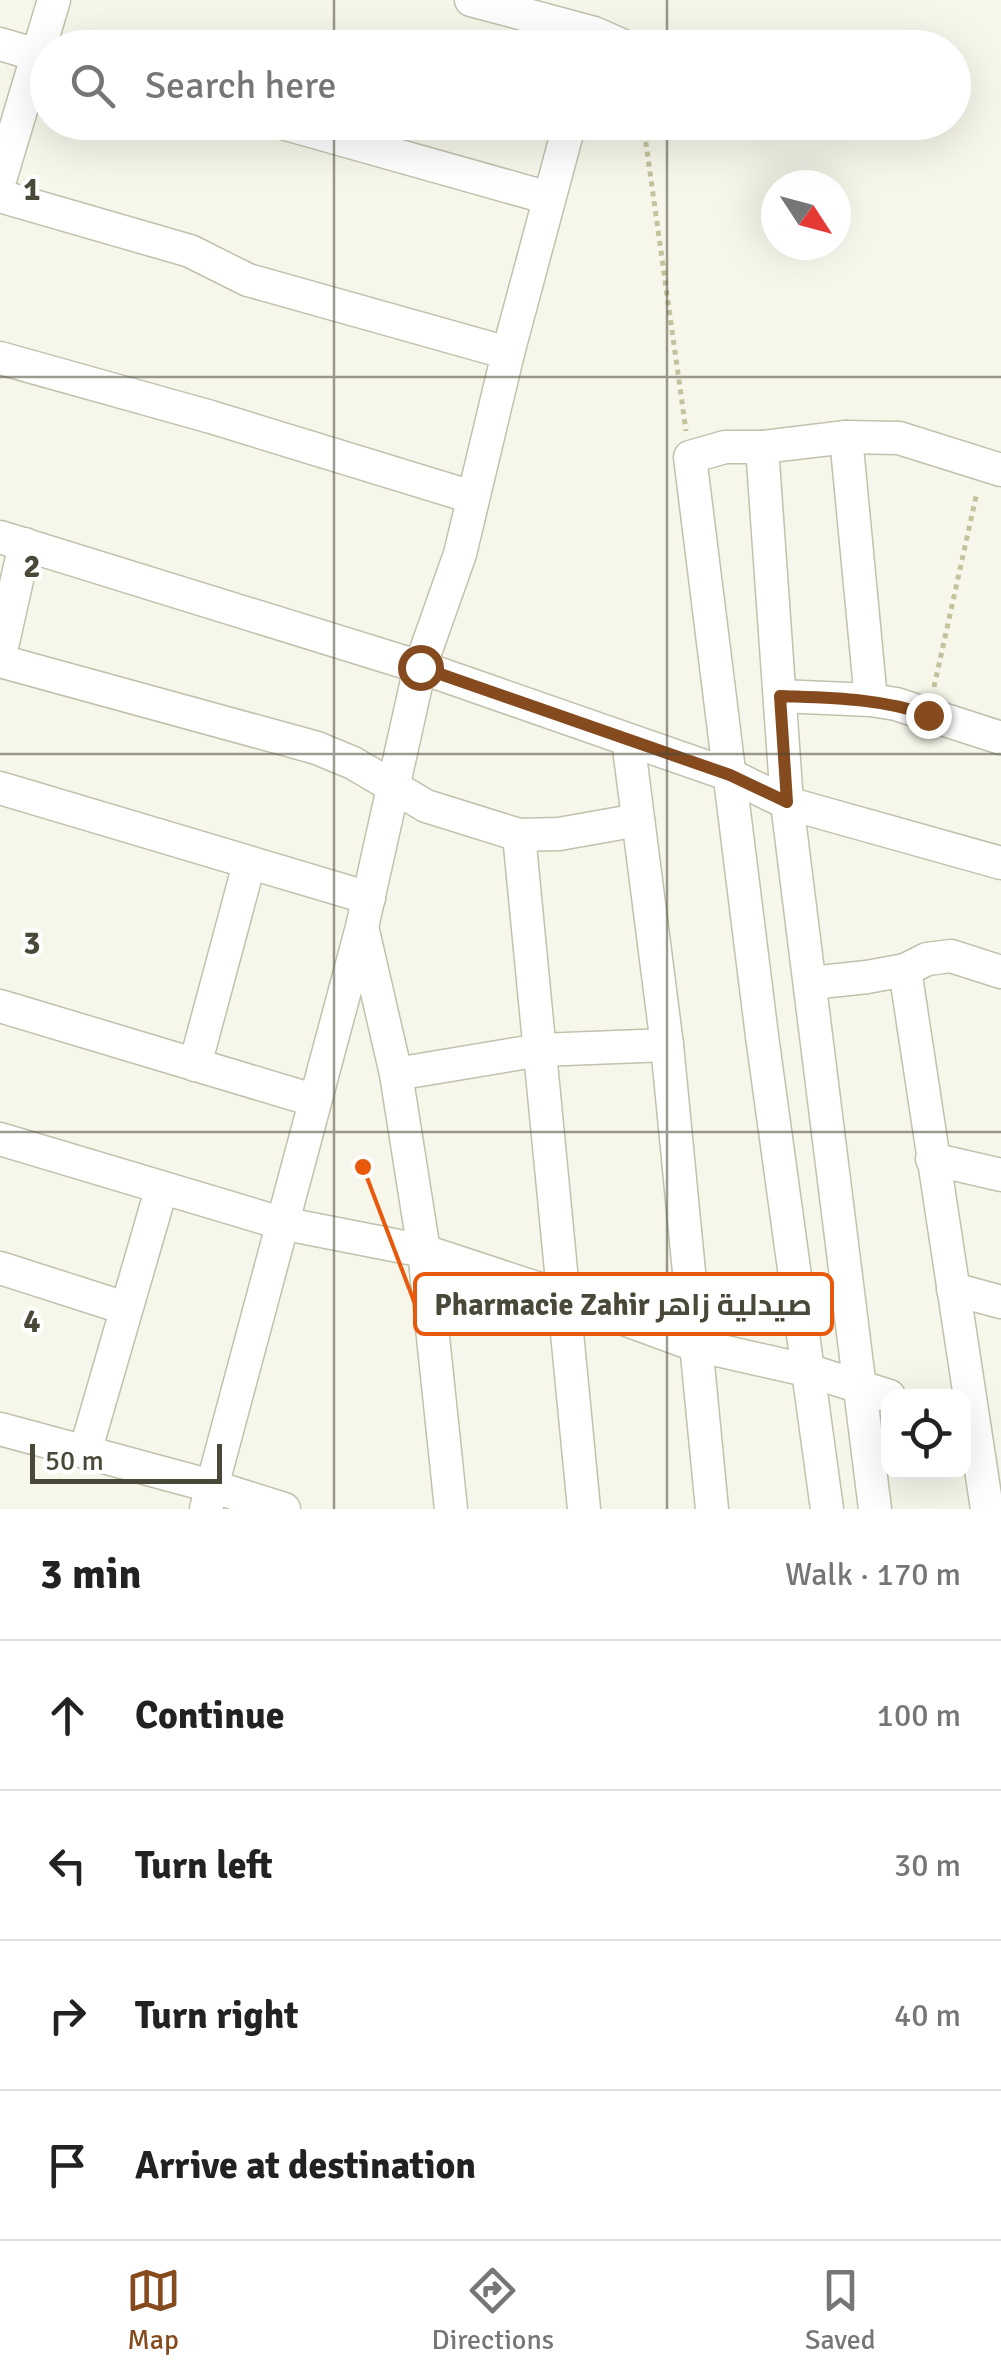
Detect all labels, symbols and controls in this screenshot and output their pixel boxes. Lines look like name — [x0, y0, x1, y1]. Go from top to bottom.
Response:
search box — [30, 30, 971, 140]
icon: search — [65, 58, 120, 113]
text: Search here — [145, 62, 337, 109]
text: 1 — [23, 170, 41, 209]
north arrow — [761, 170, 851, 260]
text: 2 — [23, 547, 41, 586]
route start — [398, 645, 444, 691]
route end — [906, 693, 952, 739]
text: 3 — [23, 924, 41, 963]
callout: Pharmacie Zahir صيدلية زاهر — [415, 1274, 832, 1334]
text: Pharmacie Zahir صيدلية زاهر — [434, 1287, 812, 1324]
text: 4 — [23, 1302, 41, 1341]
map controls — [881, 1389, 971, 1479]
button: locate — [881, 1389, 971, 1479]
scale bar — [30, 1439, 222, 1484]
text: 50 m — [45, 1444, 104, 1478]
text: 3 min — [40, 1549, 141, 1600]
text: Walk · 170 m — [785, 1555, 961, 1594]
icon: ahead — [40, 1688, 95, 1743]
text: Continue — [135, 1692, 285, 1739]
text: 100 m — [877, 1696, 961, 1735]
icon: left — [40, 1838, 95, 1893]
text: Turn left — [135, 1842, 273, 1889]
text: 30 m — [894, 1846, 961, 1885]
icon: right — [40, 1988, 95, 2043]
text: Turn right — [135, 1992, 299, 2039]
text: 40 m — [894, 1996, 961, 2035]
icon: arrive — [40, 2138, 95, 2193]
text: Arrive at destination — [135, 2142, 476, 2189]
tab: Map — [126, 2263, 181, 2357]
tab: Directions — [432, 2263, 554, 2357]
tab: Saved — [805, 2263, 875, 2357]

